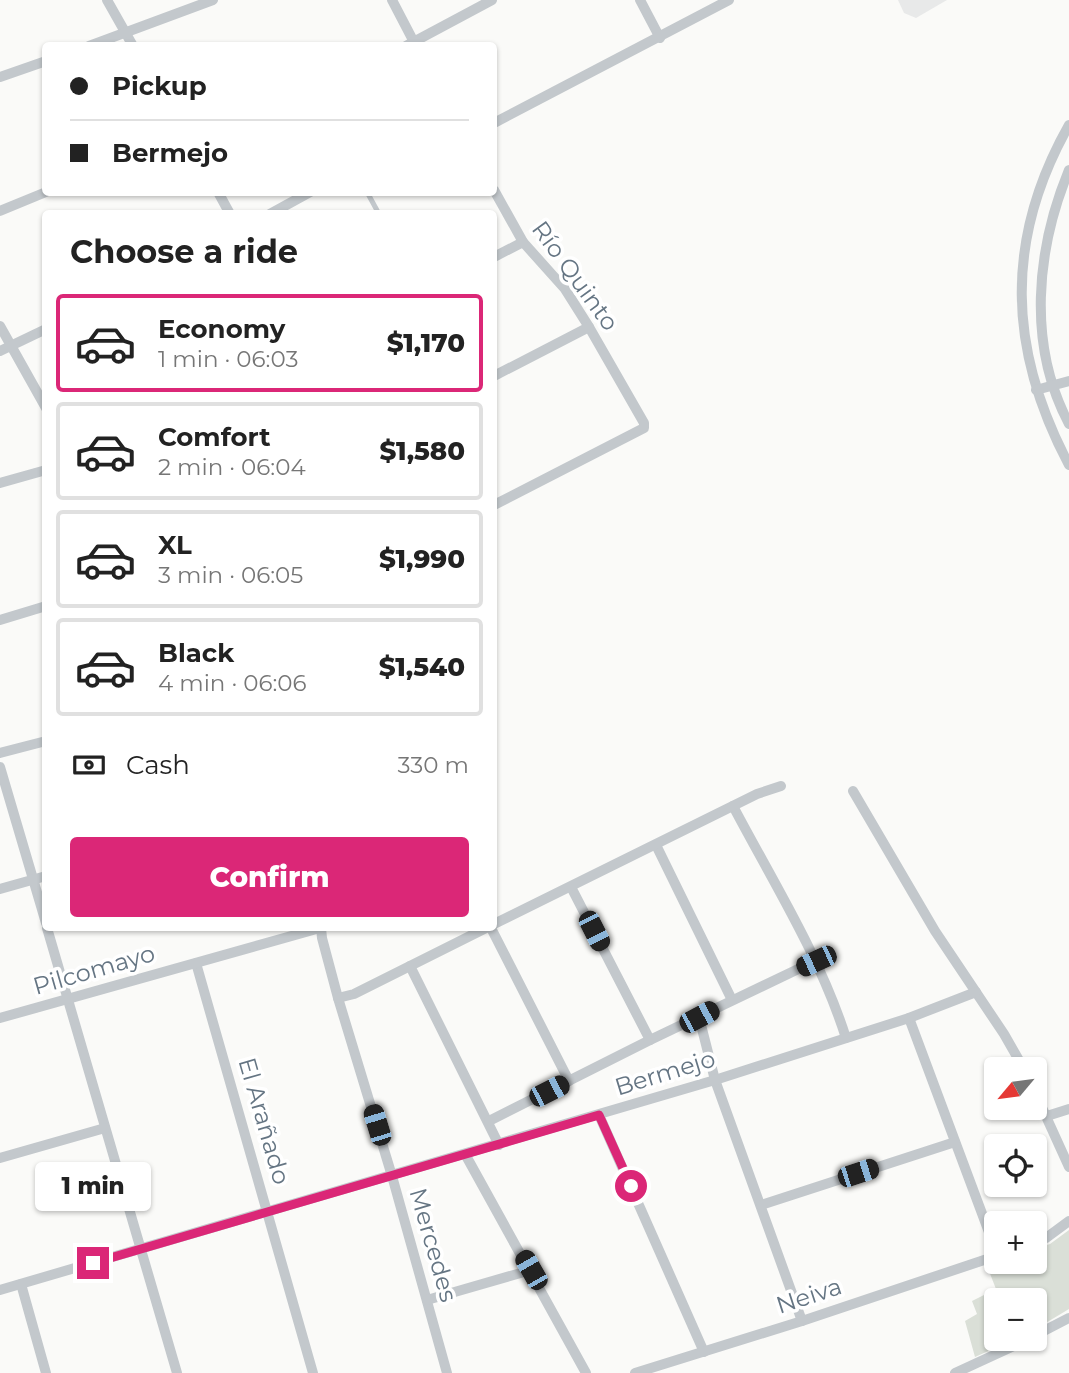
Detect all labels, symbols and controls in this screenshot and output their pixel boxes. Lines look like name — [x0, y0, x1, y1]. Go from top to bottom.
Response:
text: Pickup — [112, 70, 207, 102]
text: Bermejo — [112, 137, 228, 169]
street label: Río Quinto — [526, 215, 625, 336]
text: Choose a ride — [70, 232, 298, 271]
icon: car — [74, 312, 137, 375]
text: Economy — [158, 313, 285, 345]
text: $1,170 — [387, 327, 465, 359]
text: 1 min · 06:03 — [158, 345, 298, 373]
icon: car — [74, 420, 137, 483]
text: Comfort — [158, 421, 270, 453]
text: $1,580 — [380, 435, 465, 467]
text: 2 min · 06:04 — [158, 453, 306, 481]
icon: car — [74, 528, 137, 591]
text: XL — [158, 529, 192, 561]
text: $1,990 — [379, 543, 465, 575]
text: 3 min · 06:05 — [158, 561, 303, 589]
icon: car — [74, 636, 137, 699]
text: Black — [158, 637, 234, 669]
text: $1,540 — [379, 651, 465, 683]
text: 4 min · 06:06 — [158, 669, 307, 697]
icon: cash — [70, 746, 108, 784]
text: Cash — [126, 749, 190, 781]
text: 330 m — [398, 751, 469, 779]
button: Confirm — [70, 837, 469, 917]
car — [576, 908, 613, 954]
street label: Pilcomayo — [30, 938, 158, 1001]
car — [793, 943, 840, 979]
car — [676, 998, 723, 1036]
street label: Bermejo — [611, 1044, 719, 1102]
street label: El Arañado — [233, 1054, 296, 1188]
north arrow — [984, 1057, 1046, 1120]
map controls — [984, 1057, 1047, 1351]
car — [526, 1072, 573, 1110]
car — [361, 1102, 394, 1148]
button: locate — [984, 1134, 1047, 1197]
car — [835, 1157, 882, 1189]
callout: 1 min — [35, 1162, 151, 1210]
route start — [615, 1170, 647, 1202]
text: 1 min — [61, 1172, 125, 1200]
street label: Mercedes — [403, 1185, 464, 1305]
button: + — [984, 1211, 1047, 1274]
route end — [77, 1247, 109, 1279]
car — [512, 1247, 551, 1293]
street label: Neiva — [772, 1271, 845, 1320]
button: − — [984, 1288, 1047, 1351]

